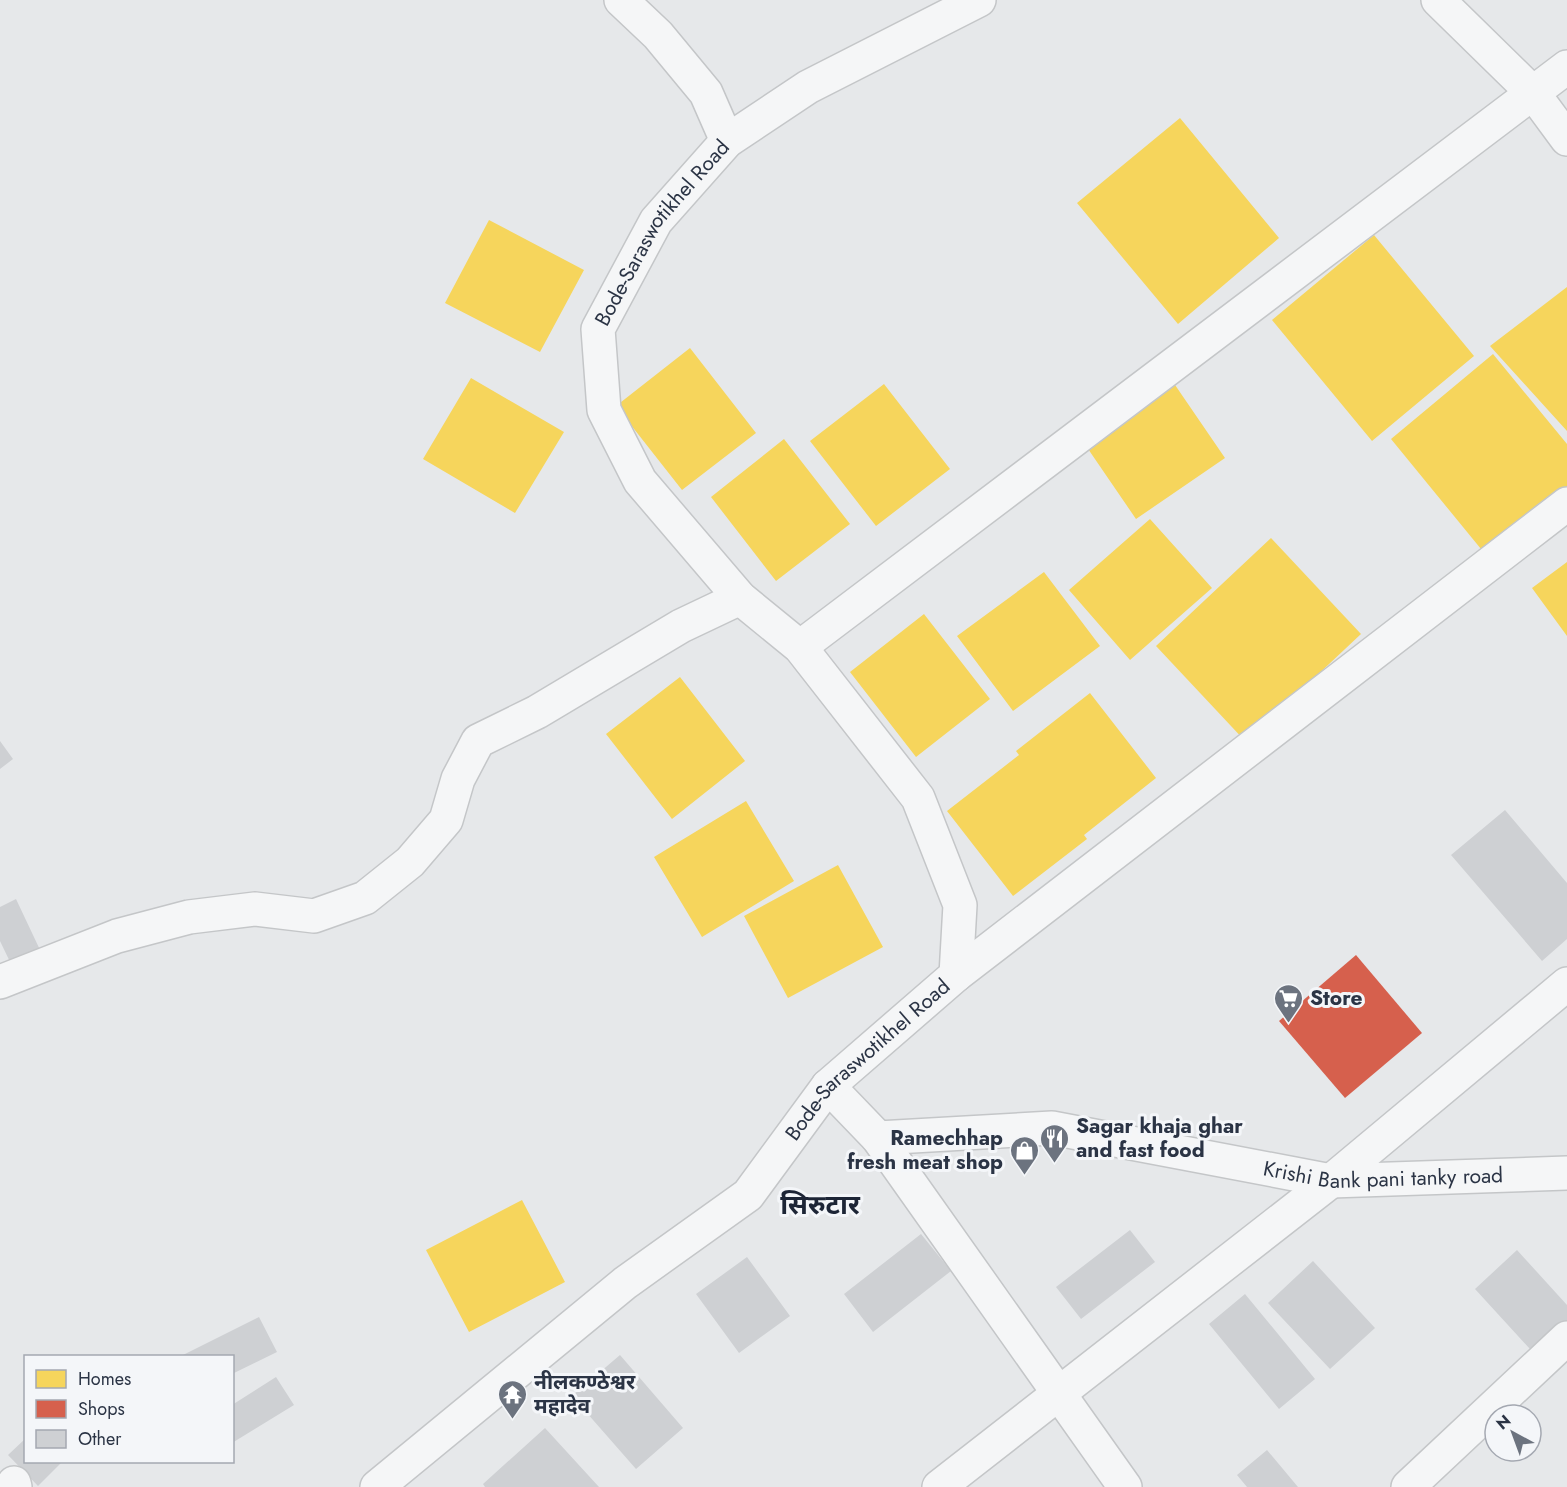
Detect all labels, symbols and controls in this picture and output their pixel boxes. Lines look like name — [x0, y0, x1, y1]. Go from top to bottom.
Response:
street label: Bode-Saraswotikhel Road — [587, 133, 736, 331]
street label: Bode-Saraswotikhel Road — [778, 972, 956, 1147]
supermarket icon: Store — [1273, 982, 1305, 1024]
place label: Store — [1310, 983, 1363, 1013]
place label: Sagar khaja ghar and fast food — [1076, 1111, 1243, 1165]
restaurant icon: Sagar khaja ghar and fast food — [1039, 1122, 1071, 1164]
place label: Ramechhap fresh meat shop — [847, 1123, 1003, 1177]
shop icon: Ramechhap fresh meat shop — [1008, 1134, 1040, 1176]
street label: Krishi Bank pani tanky road — [1261, 1153, 1504, 1196]
district label: सिरुटार — [780, 1185, 861, 1224]
legend — [24, 1355, 234, 1463]
text: Homes — [78, 1366, 131, 1392]
place label: नीलकण्ठेश्वर महादेव — [534, 1367, 636, 1421]
temple icon: नीलकण्ठेश्वर महादेव — [497, 1378, 529, 1420]
text: Shops — [78, 1396, 125, 1422]
north arrow — [1483, 1403, 1543, 1463]
text: N — [1491, 1409, 1516, 1435]
text: Other — [78, 1426, 122, 1452]

